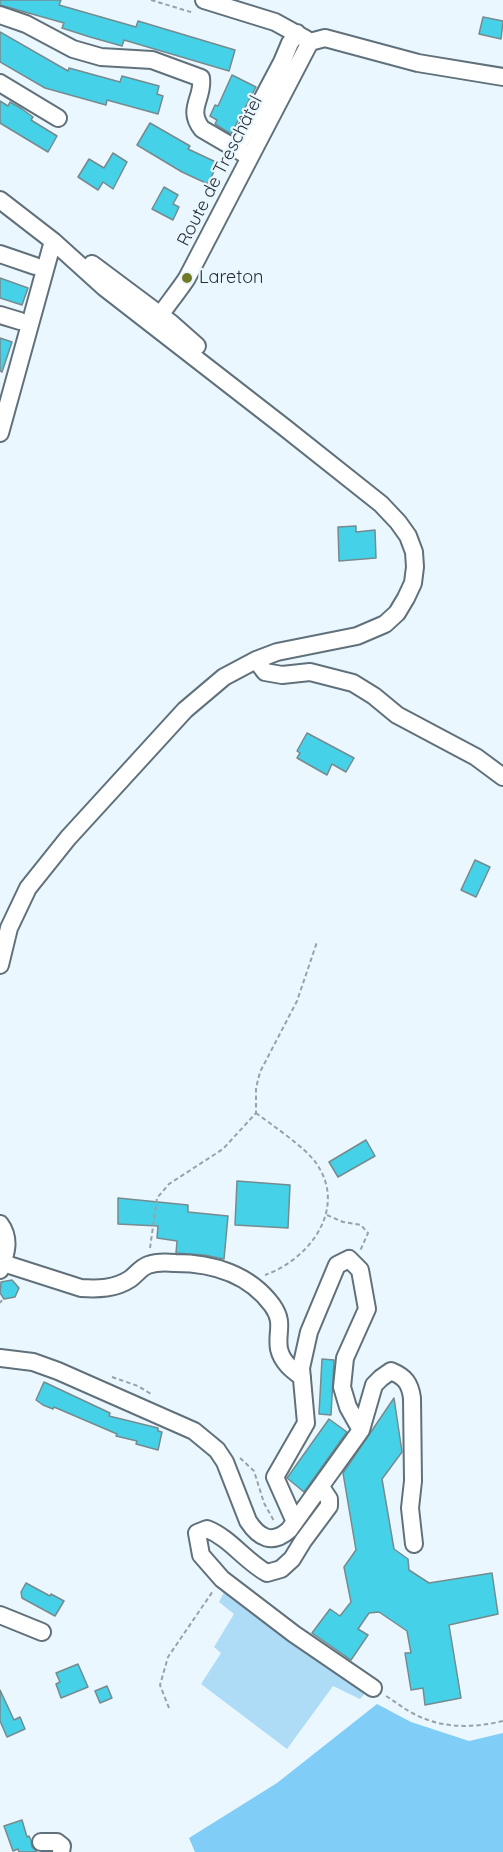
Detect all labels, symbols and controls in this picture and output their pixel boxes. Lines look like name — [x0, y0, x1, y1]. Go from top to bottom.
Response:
street label: Route de Treschâtel — [173, 92, 267, 250]
place label: Lareton — [199, 267, 263, 289]
marker: Lareton — [180, 271, 194, 285]

